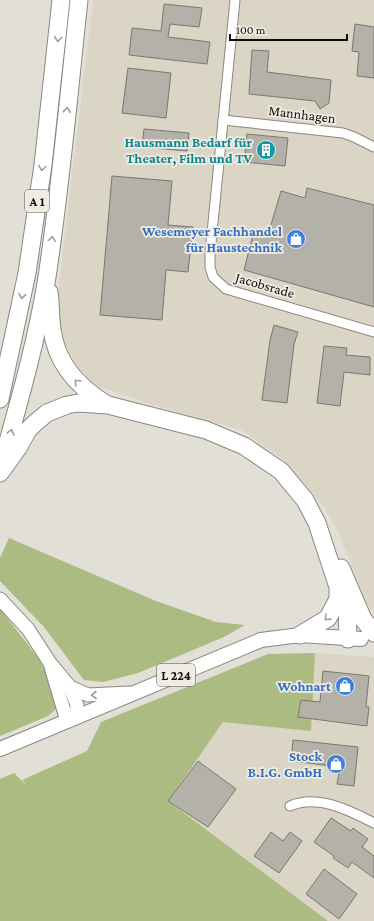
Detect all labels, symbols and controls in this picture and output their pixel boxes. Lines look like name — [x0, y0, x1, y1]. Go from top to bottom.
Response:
scale bar — [230, 16, 347, 42]
text: 100 m — [236, 23, 266, 37]
one-way arrow — [53, 36, 62, 42]
street label: Mannhagen — [268, 102, 337, 126]
one-way arrow — [62, 107, 71, 113]
place label: Hausmann Bedarf für Theater, Film und TV — [124, 134, 253, 167]
building icon: Hausmann Bedarf für Theater, Film und TV — [255, 139, 277, 161]
one-way arrow — [38, 165, 47, 171]
road number: A 1 — [25, 190, 49, 212]
place label: Wesemeyer Fachhandel für Haustechnik — [141, 223, 282, 255]
shop icon: Wesemeyer Fachhandel für Haustechnik — [285, 228, 307, 250]
one-way arrow — [47, 236, 56, 242]
street label: Jacobsrade — [232, 268, 296, 301]
one-way arrow — [19, 293, 27, 299]
one-way arrow — [74, 379, 82, 387]
one-way arrow — [6, 429, 15, 436]
one-way arrow — [324, 613, 332, 620]
road number: L 224 — [157, 664, 195, 686]
shop icon: Wohnart — [334, 675, 356, 697]
place label: Wohnart — [277, 678, 332, 694]
one-way arrow — [91, 691, 97, 699]
place label: Stock B.I.G. GmbH — [248, 748, 322, 780]
shop icon: Stock B.I.G. GmbH — [325, 753, 347, 775]

